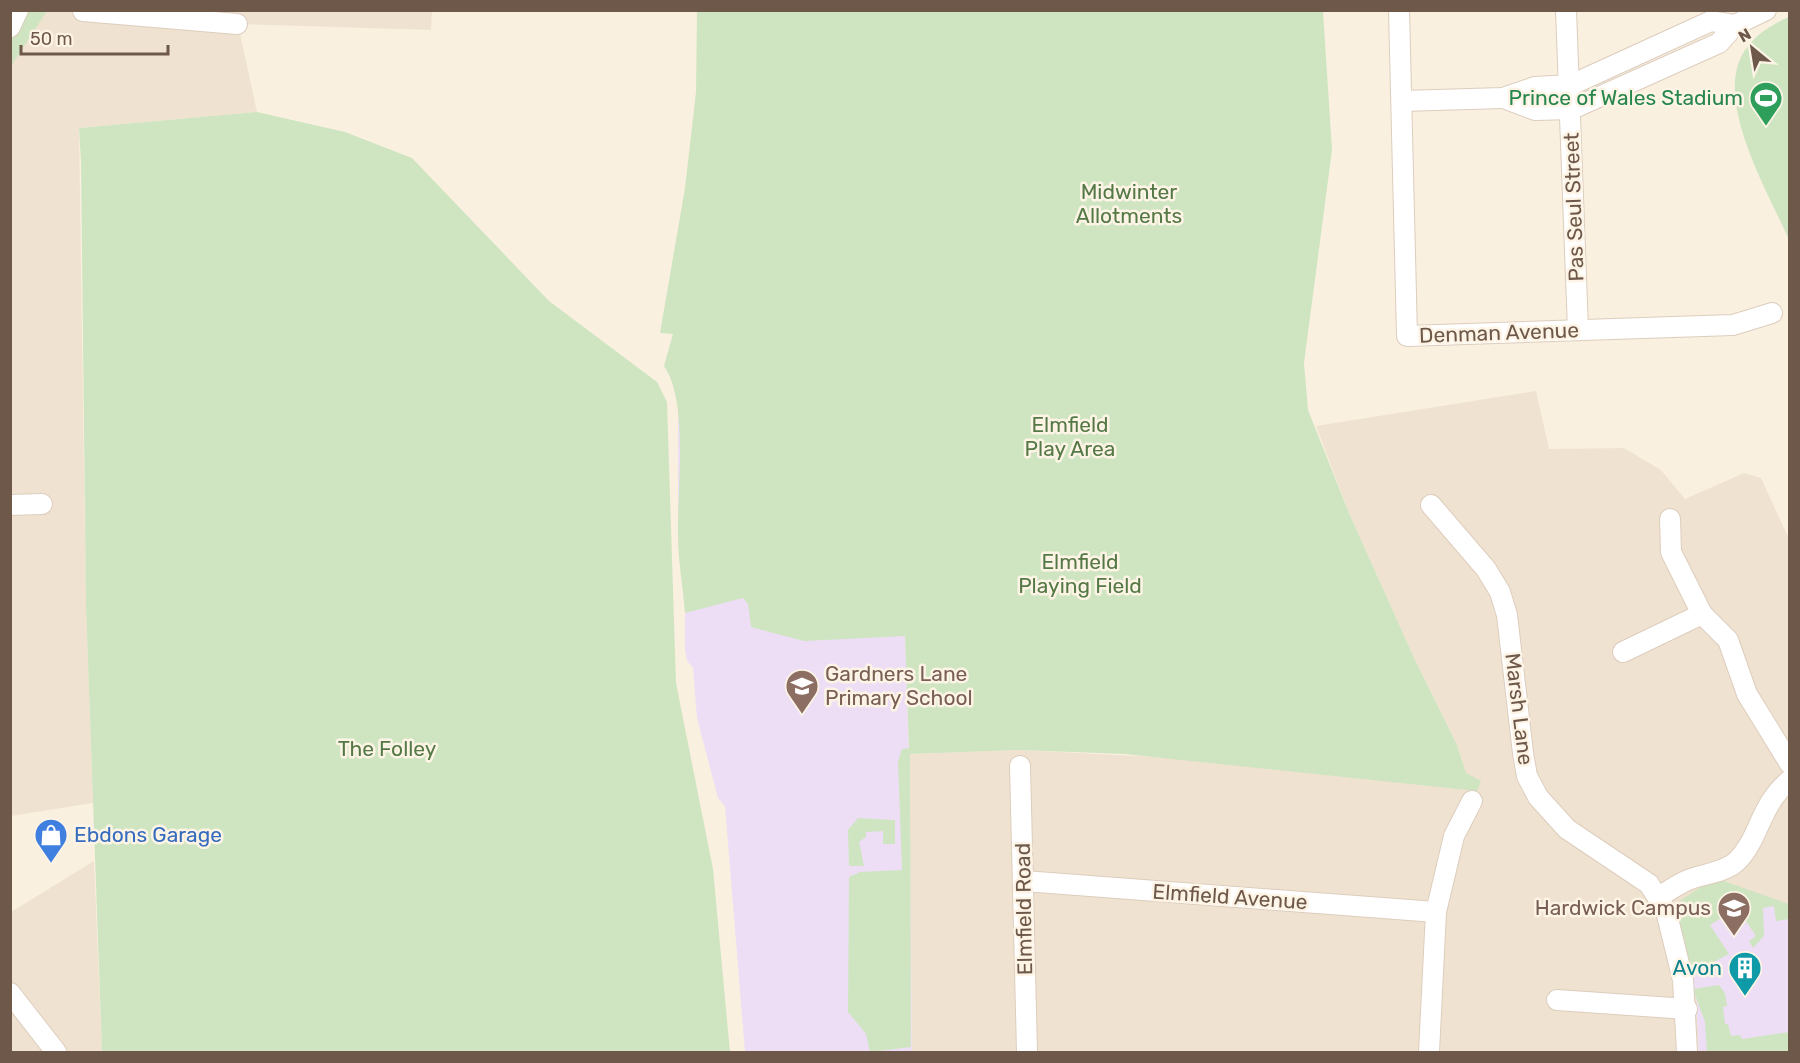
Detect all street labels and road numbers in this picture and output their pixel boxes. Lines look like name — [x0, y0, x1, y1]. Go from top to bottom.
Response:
street label: Pas Seul Street — [1558, 132, 1589, 282]
street label: Denman Avenue — [1419, 317, 1579, 348]
street label: Marsh Lane — [1500, 651, 1539, 766]
street label: Elmfield Road — [1010, 843, 1037, 975]
street label: Elmfield Avenue — [1152, 879, 1308, 914]

